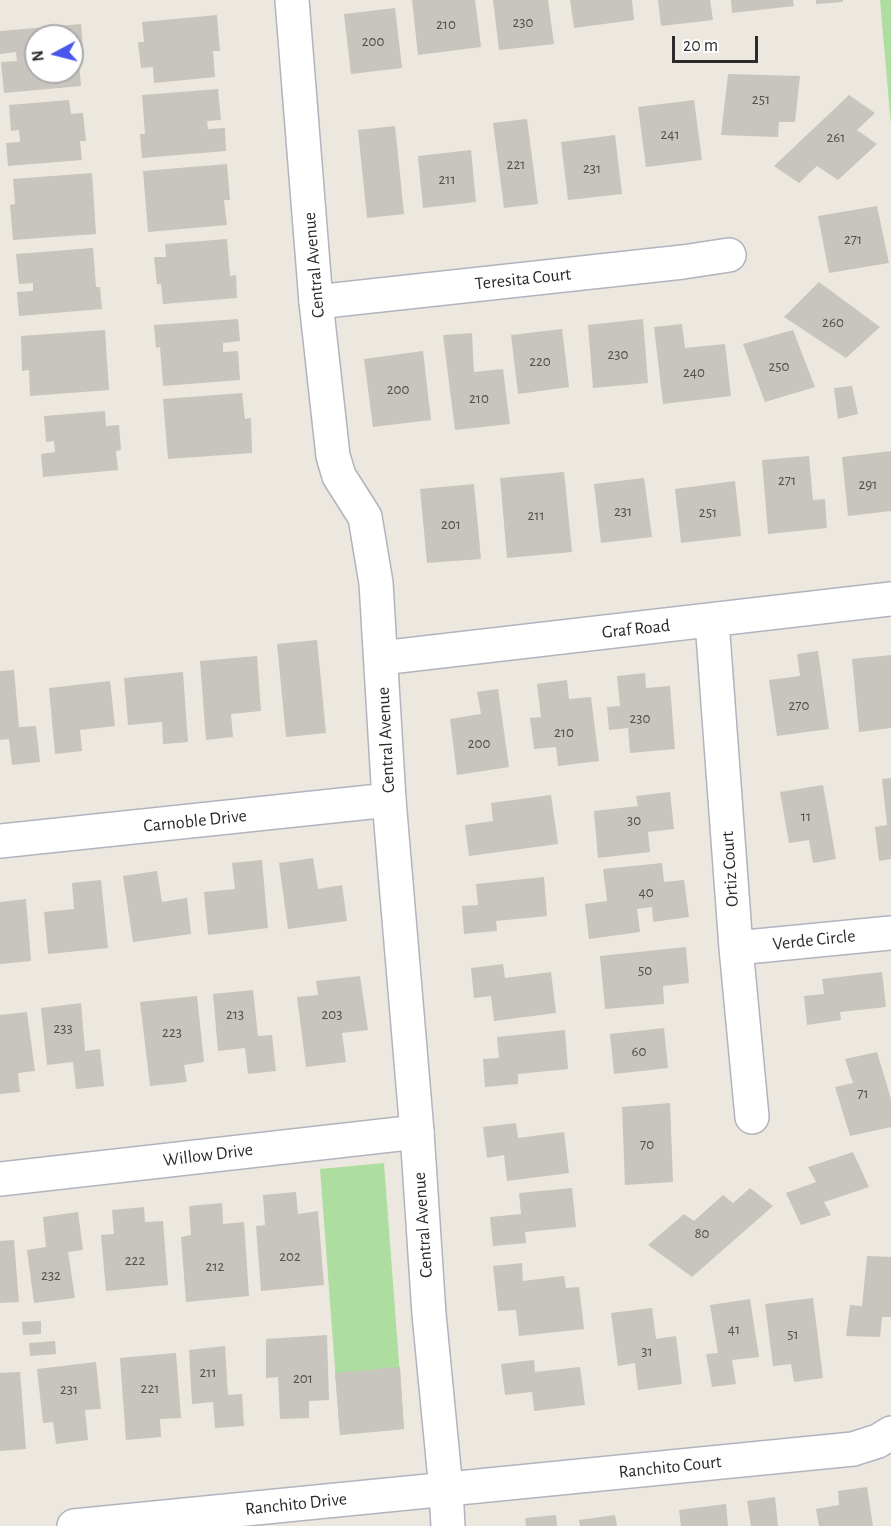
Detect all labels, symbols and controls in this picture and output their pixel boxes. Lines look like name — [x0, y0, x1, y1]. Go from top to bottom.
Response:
house number: 230 — [513, 13, 533, 31]
house number: 210 — [436, 15, 456, 33]
north arrow — [24, 24, 84, 84]
scale bar — [675, 24, 760, 62]
house number: 200 — [362, 32, 384, 50]
text: 20 m — [683, 37, 718, 55]
text: N — [30, 49, 47, 62]
house number: 251 — [752, 90, 770, 108]
house number: 241 — [660, 125, 680, 143]
house number: 261 — [826, 128, 846, 146]
house number: 221 — [507, 155, 525, 173]
house number: 231 — [583, 159, 601, 177]
house number: 211 — [438, 170, 456, 188]
street label: Central Avenue — [299, 211, 329, 319]
house number: 271 — [844, 230, 862, 248]
street label: Teresita Court — [474, 263, 572, 295]
house number: 260 — [822, 313, 844, 331]
house number: 230 — [608, 345, 628, 363]
house number: 220 — [529, 352, 551, 370]
house number: 250 — [768, 357, 790, 375]
house number: 240 — [683, 363, 705, 381]
house number: 200 — [387, 380, 409, 398]
house number: 210 — [469, 389, 489, 407]
house number: 271 — [778, 471, 796, 489]
house number: 291 — [858, 475, 878, 493]
house number: 231 — [614, 502, 632, 520]
house number: 251 — [699, 503, 717, 521]
house number: 211 — [527, 506, 545, 524]
house number: 201 — [441, 515, 461, 533]
street label: Graf Road — [601, 615, 671, 643]
street label: Central Avenue — [372, 686, 400, 794]
house number: 270 — [789, 696, 809, 714]
house number: 230 — [630, 709, 650, 727]
house number: 210 — [554, 723, 574, 741]
house number: 200 — [468, 734, 490, 752]
street label: Carnoble Drive — [142, 805, 248, 837]
house number: 11 — [801, 807, 811, 825]
house number: 30 — [627, 811, 641, 829]
street label: Ortiz Court — [717, 830, 743, 908]
house number: 40 — [638, 883, 654, 901]
street label: Verde Circle — [771, 925, 857, 955]
house number: 50 — [638, 961, 652, 979]
house number: 213 — [226, 1005, 244, 1023]
house number: 203 — [322, 1005, 342, 1023]
house number: 233 — [53, 1019, 73, 1037]
house number: 223 — [162, 1023, 182, 1041]
house number: 60 — [632, 1042, 646, 1060]
house number: 71 — [857, 1084, 869, 1102]
house number: 70 — [640, 1135, 654, 1153]
street label: Willow Drive — [162, 1139, 254, 1171]
street label: Central Avenue — [409, 1171, 437, 1279]
house number: 80 — [694, 1224, 710, 1242]
house number: 202 — [279, 1247, 301, 1265]
house number: 222 — [125, 1251, 145, 1269]
house number: 212 — [206, 1257, 224, 1275]
house number: 232 — [41, 1266, 61, 1284]
house number: 41 — [728, 1320, 740, 1338]
house number: 51 — [787, 1325, 799, 1343]
house number: 31 — [641, 1342, 653, 1360]
house number: 211 — [199, 1363, 217, 1381]
house number: 201 — [293, 1369, 313, 1387]
house number: 221 — [141, 1379, 159, 1397]
house number: 231 — [60, 1380, 78, 1398]
street label: Ranchito Court — [617, 1451, 723, 1483]
street label: Ranchito Drive — [244, 1488, 348, 1520]

